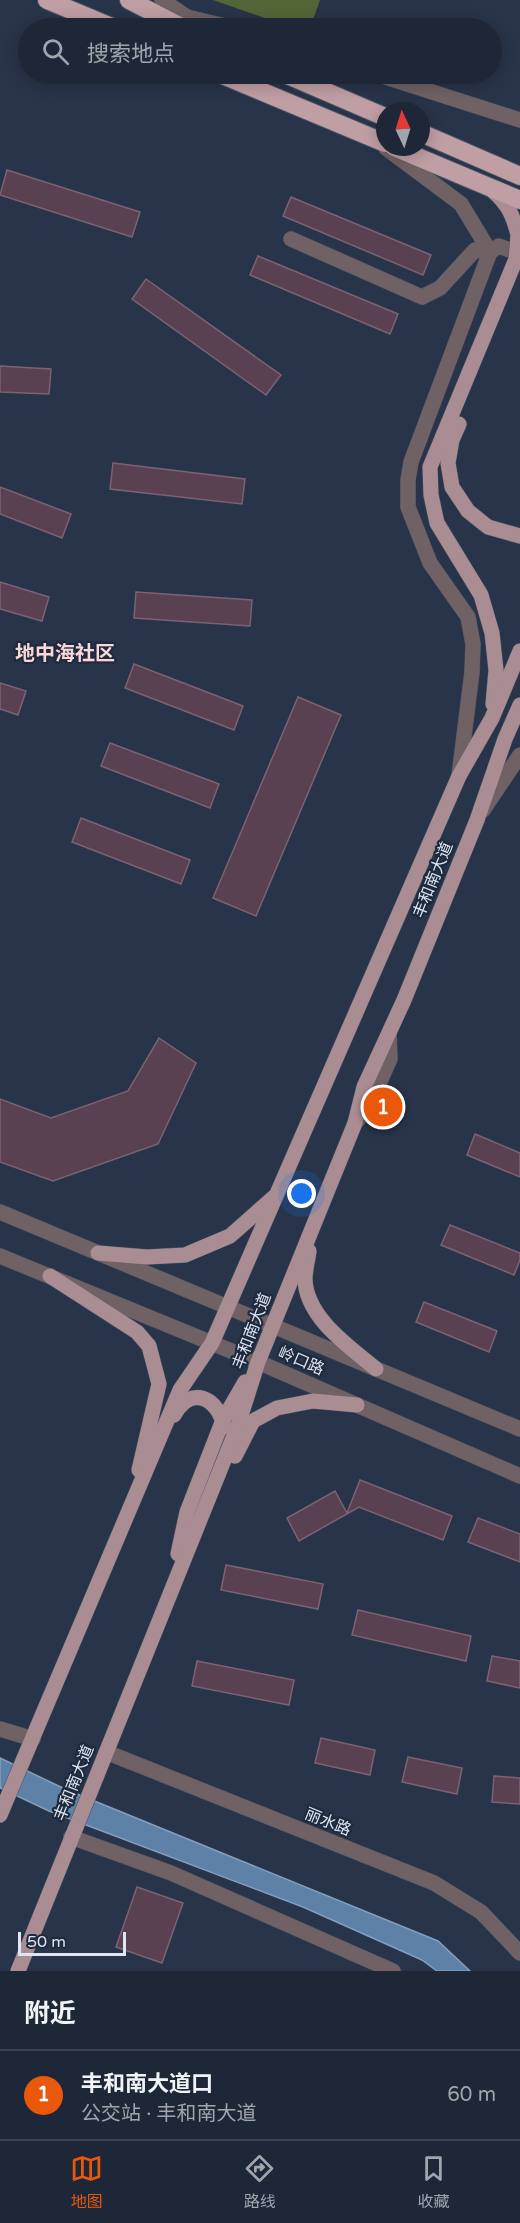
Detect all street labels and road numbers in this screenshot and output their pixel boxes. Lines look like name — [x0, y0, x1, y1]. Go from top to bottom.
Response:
street label: 丰和南大道 — [409, 839, 457, 921]
street label: 丰和南大道 — [228, 1290, 276, 1372]
street label: 岭口路 — [275, 1342, 327, 1380]
street label: 丰和南大道 — [50, 1742, 98, 1824]
street label: 丽水路 — [302, 1804, 354, 1840]

